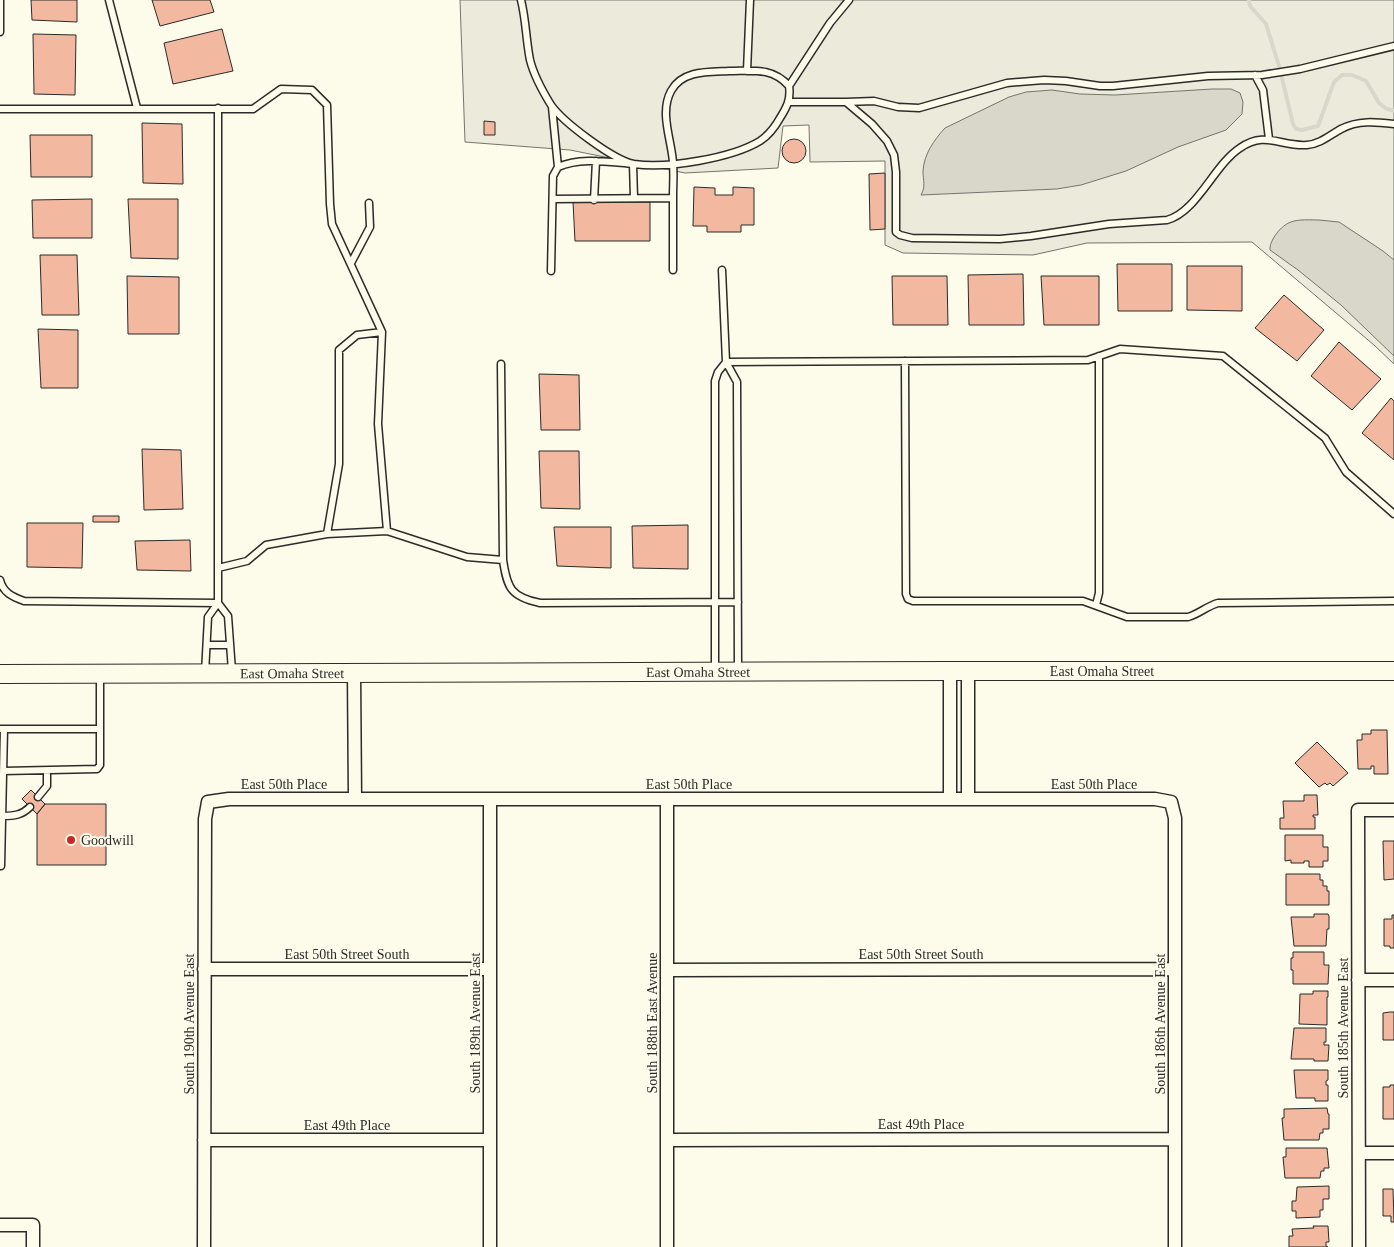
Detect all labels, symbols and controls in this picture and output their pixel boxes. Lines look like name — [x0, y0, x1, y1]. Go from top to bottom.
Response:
street label: East Omaha Street — [646, 664, 750, 679]
street label: East Omaha Street — [1050, 664, 1154, 679]
street label: East Omaha Street — [240, 665, 344, 681]
street label: East 50th Place — [241, 777, 327, 792]
street label: East 50th Place — [646, 777, 732, 792]
street label: East 50th Place — [1051, 777, 1137, 792]
place label: Goodwill — [81, 833, 134, 848]
marker: Goodwill — [65, 834, 77, 846]
street label: East 50th Street South — [285, 947, 409, 962]
street label: East 50th Street South — [859, 947, 983, 962]
street label: South 189th Avenue East — [468, 952, 483, 1093]
street label: South 190th Avenue East — [182, 953, 197, 1094]
street label: South 188th East Avenue — [645, 953, 660, 1093]
street label: South 186th Avenue East — [1153, 953, 1168, 1094]
street label: South 185th Avenue East — [1336, 957, 1351, 1098]
street label: East 49th Place — [878, 1117, 964, 1132]
street label: East 49th Place — [304, 1118, 390, 1133]

